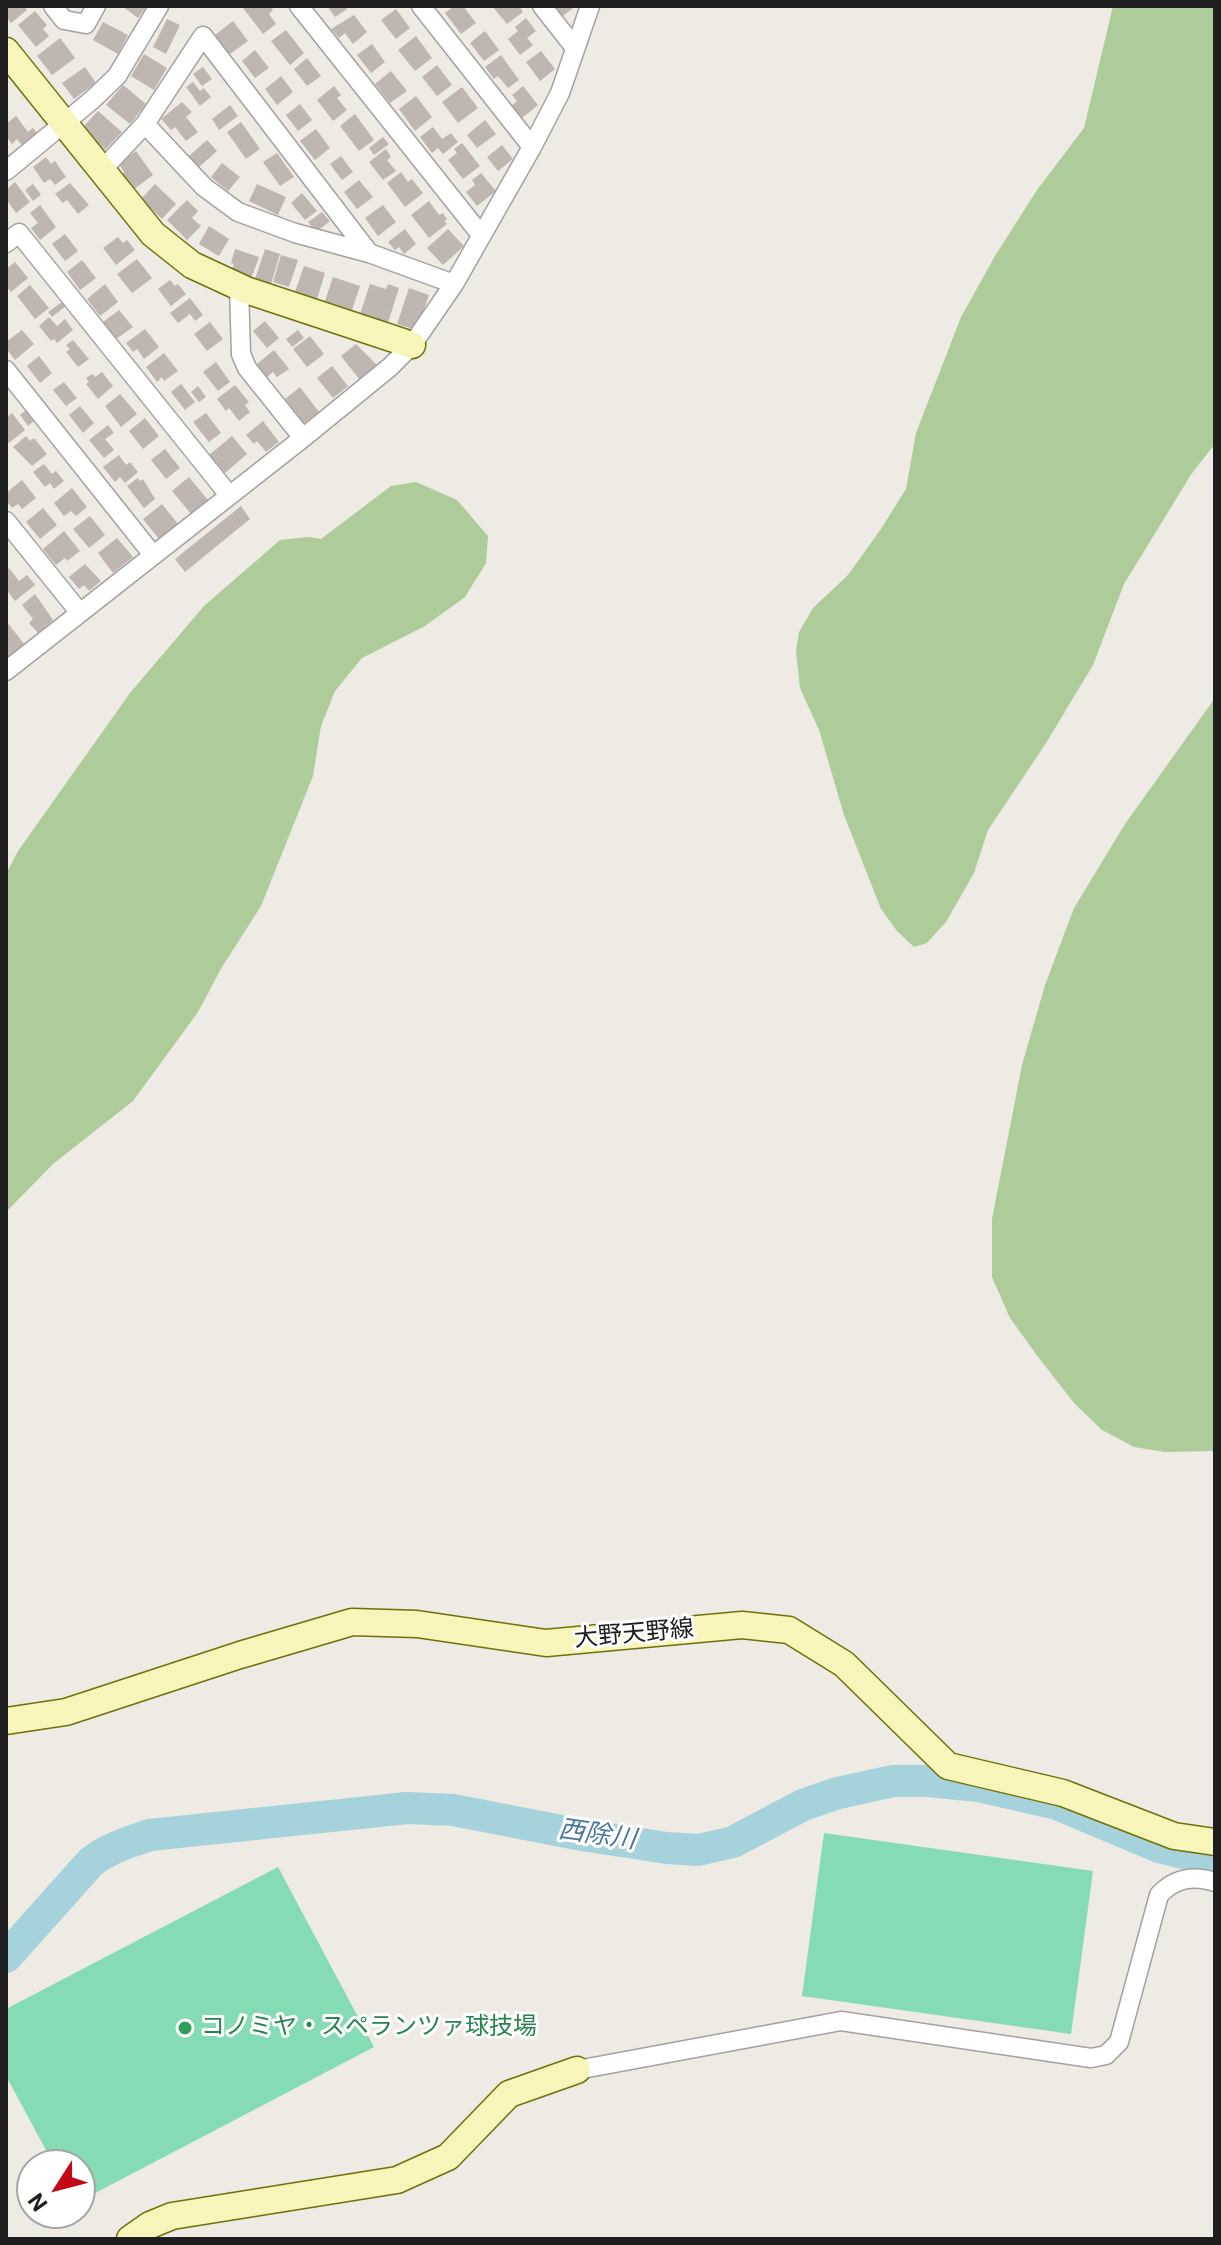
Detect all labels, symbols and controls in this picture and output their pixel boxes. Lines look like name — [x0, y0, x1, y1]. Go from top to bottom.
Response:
street label: 大野天野線 — [573, 1615, 695, 1655]
water label: 西除川 — [556, 1815, 638, 1857]
place label: コノミヤ・スペランツァ球技場 — [201, 2014, 537, 2042]
marker: コノミヤ・スペランツァ球技場 — [176, 2019, 194, 2037]
north arrow — [16, 2149, 96, 2229]
text: N — [23, 2189, 52, 2216]

